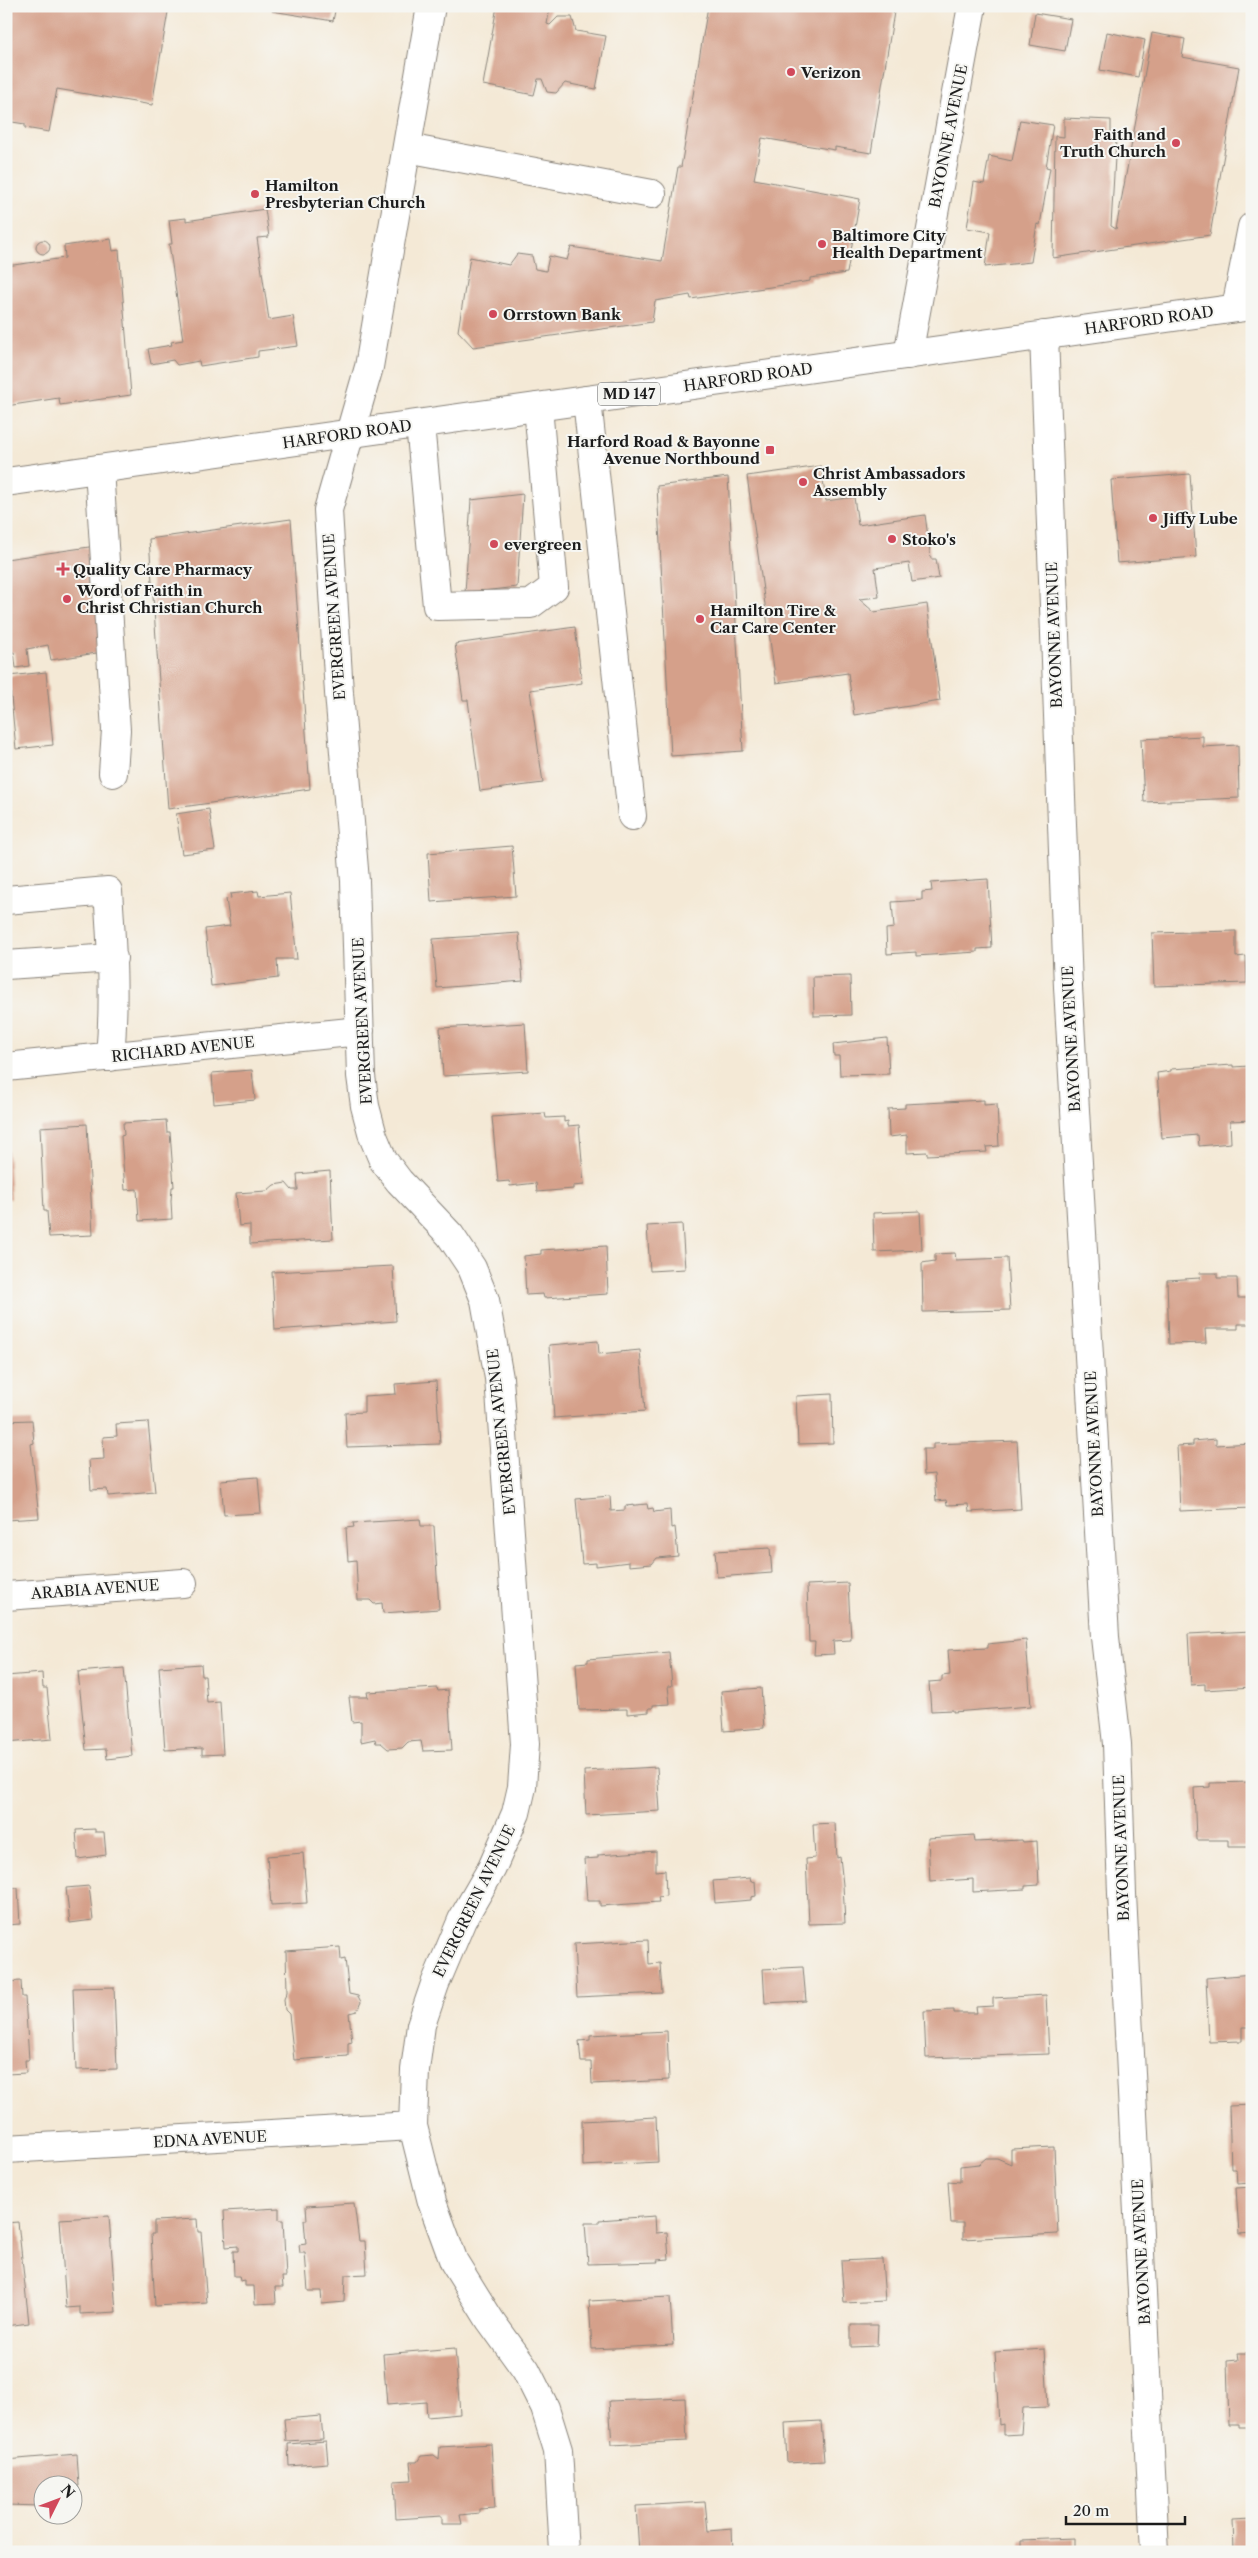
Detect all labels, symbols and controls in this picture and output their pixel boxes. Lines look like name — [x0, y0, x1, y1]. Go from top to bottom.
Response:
street label: BAYONNE AVENUE — [925, 62, 971, 210]
place label: Verizon — [800, 63, 862, 82]
marker: Verizon — [785, 66, 797, 78]
place label: Faith and Truth Church — [1060, 125, 1167, 161]
marker: Faith and Truth Church — [1170, 137, 1182, 149]
place label: Hamilton Presbyterian Church — [265, 176, 426, 212]
marker: Hamilton Presbyterian Church — [249, 188, 261, 200]
place label: Baltimore City Health Department — [832, 226, 983, 262]
marker: Baltimore City Health Department — [816, 238, 828, 250]
street label: HARFORD ROAD — [1083, 302, 1215, 338]
place label: Orrstown Bank — [503, 305, 622, 324]
marker: Orrstown Bank — [487, 308, 499, 320]
street label: HARFORD ROAD — [682, 359, 814, 395]
road number: MD 147 — [598, 382, 660, 406]
street label: HARFORD ROAD — [281, 416, 413, 452]
place label: Harford Road & Bayonne Avenue Northbound — [567, 432, 760, 468]
marker: Harford Road & Bayonne Avenue Northbound — [764, 444, 776, 456]
place label: Christ Ambassadors Assembly — [812, 464, 966, 500]
marker: Christ Ambassadors Assembly — [797, 476, 809, 488]
place label: Jiffy Lube — [1160, 509, 1238, 528]
marker: Jiffy Lube — [1147, 512, 1159, 524]
place label: Stoko's — [902, 530, 956, 549]
street label: EVERGREEN AVENUE — [319, 533, 349, 701]
marker: Stoko's — [886, 533, 898, 545]
place label: evergreen — [504, 535, 582, 554]
marker: evergreen — [488, 538, 500, 550]
place label: Quality Care Pharmacy — [73, 560, 253, 579]
street label: BAYONNE AVENUE — [1042, 562, 1066, 708]
marker: Quality Care Pharmacy — [57, 563, 69, 575]
place label: Word of Faith in Christ Christian Church — [76, 581, 263, 617]
marker: Word of Faith in Christ Christian Church — [61, 593, 73, 605]
place label: Hamilton Tire & Car Care Center — [710, 601, 837, 637]
marker: Hamilton Tire & Car Care Center — [694, 613, 706, 625]
street label: EVERGREEN AVENUE — [348, 937, 376, 1105]
street label: BAYONNE AVENUE — [1058, 965, 1084, 1113]
street label: RICHARD AVENUE — [110, 1032, 256, 1066]
street label: EVERGREEN AVENUE — [483, 1348, 519, 1516]
street label: BAYONNE AVENUE — [1081, 1370, 1107, 1518]
street label: ARABIA AVENUE — [29, 1575, 160, 1603]
street label: BAYONNE AVENUE — [1109, 1775, 1133, 1921]
street label: EVERGREEN AVENUE — [429, 1822, 519, 1980]
street label: EDNA AVENUE — [153, 2127, 267, 2151]
street label: BAYONNE AVENUE — [1128, 2178, 1154, 2326]
north arrow — [32, 2476, 82, 2526]
text: N — [57, 2481, 78, 2502]
scale bar — [1066, 2493, 1184, 2525]
text: 20 m — [1073, 2501, 1109, 2520]

